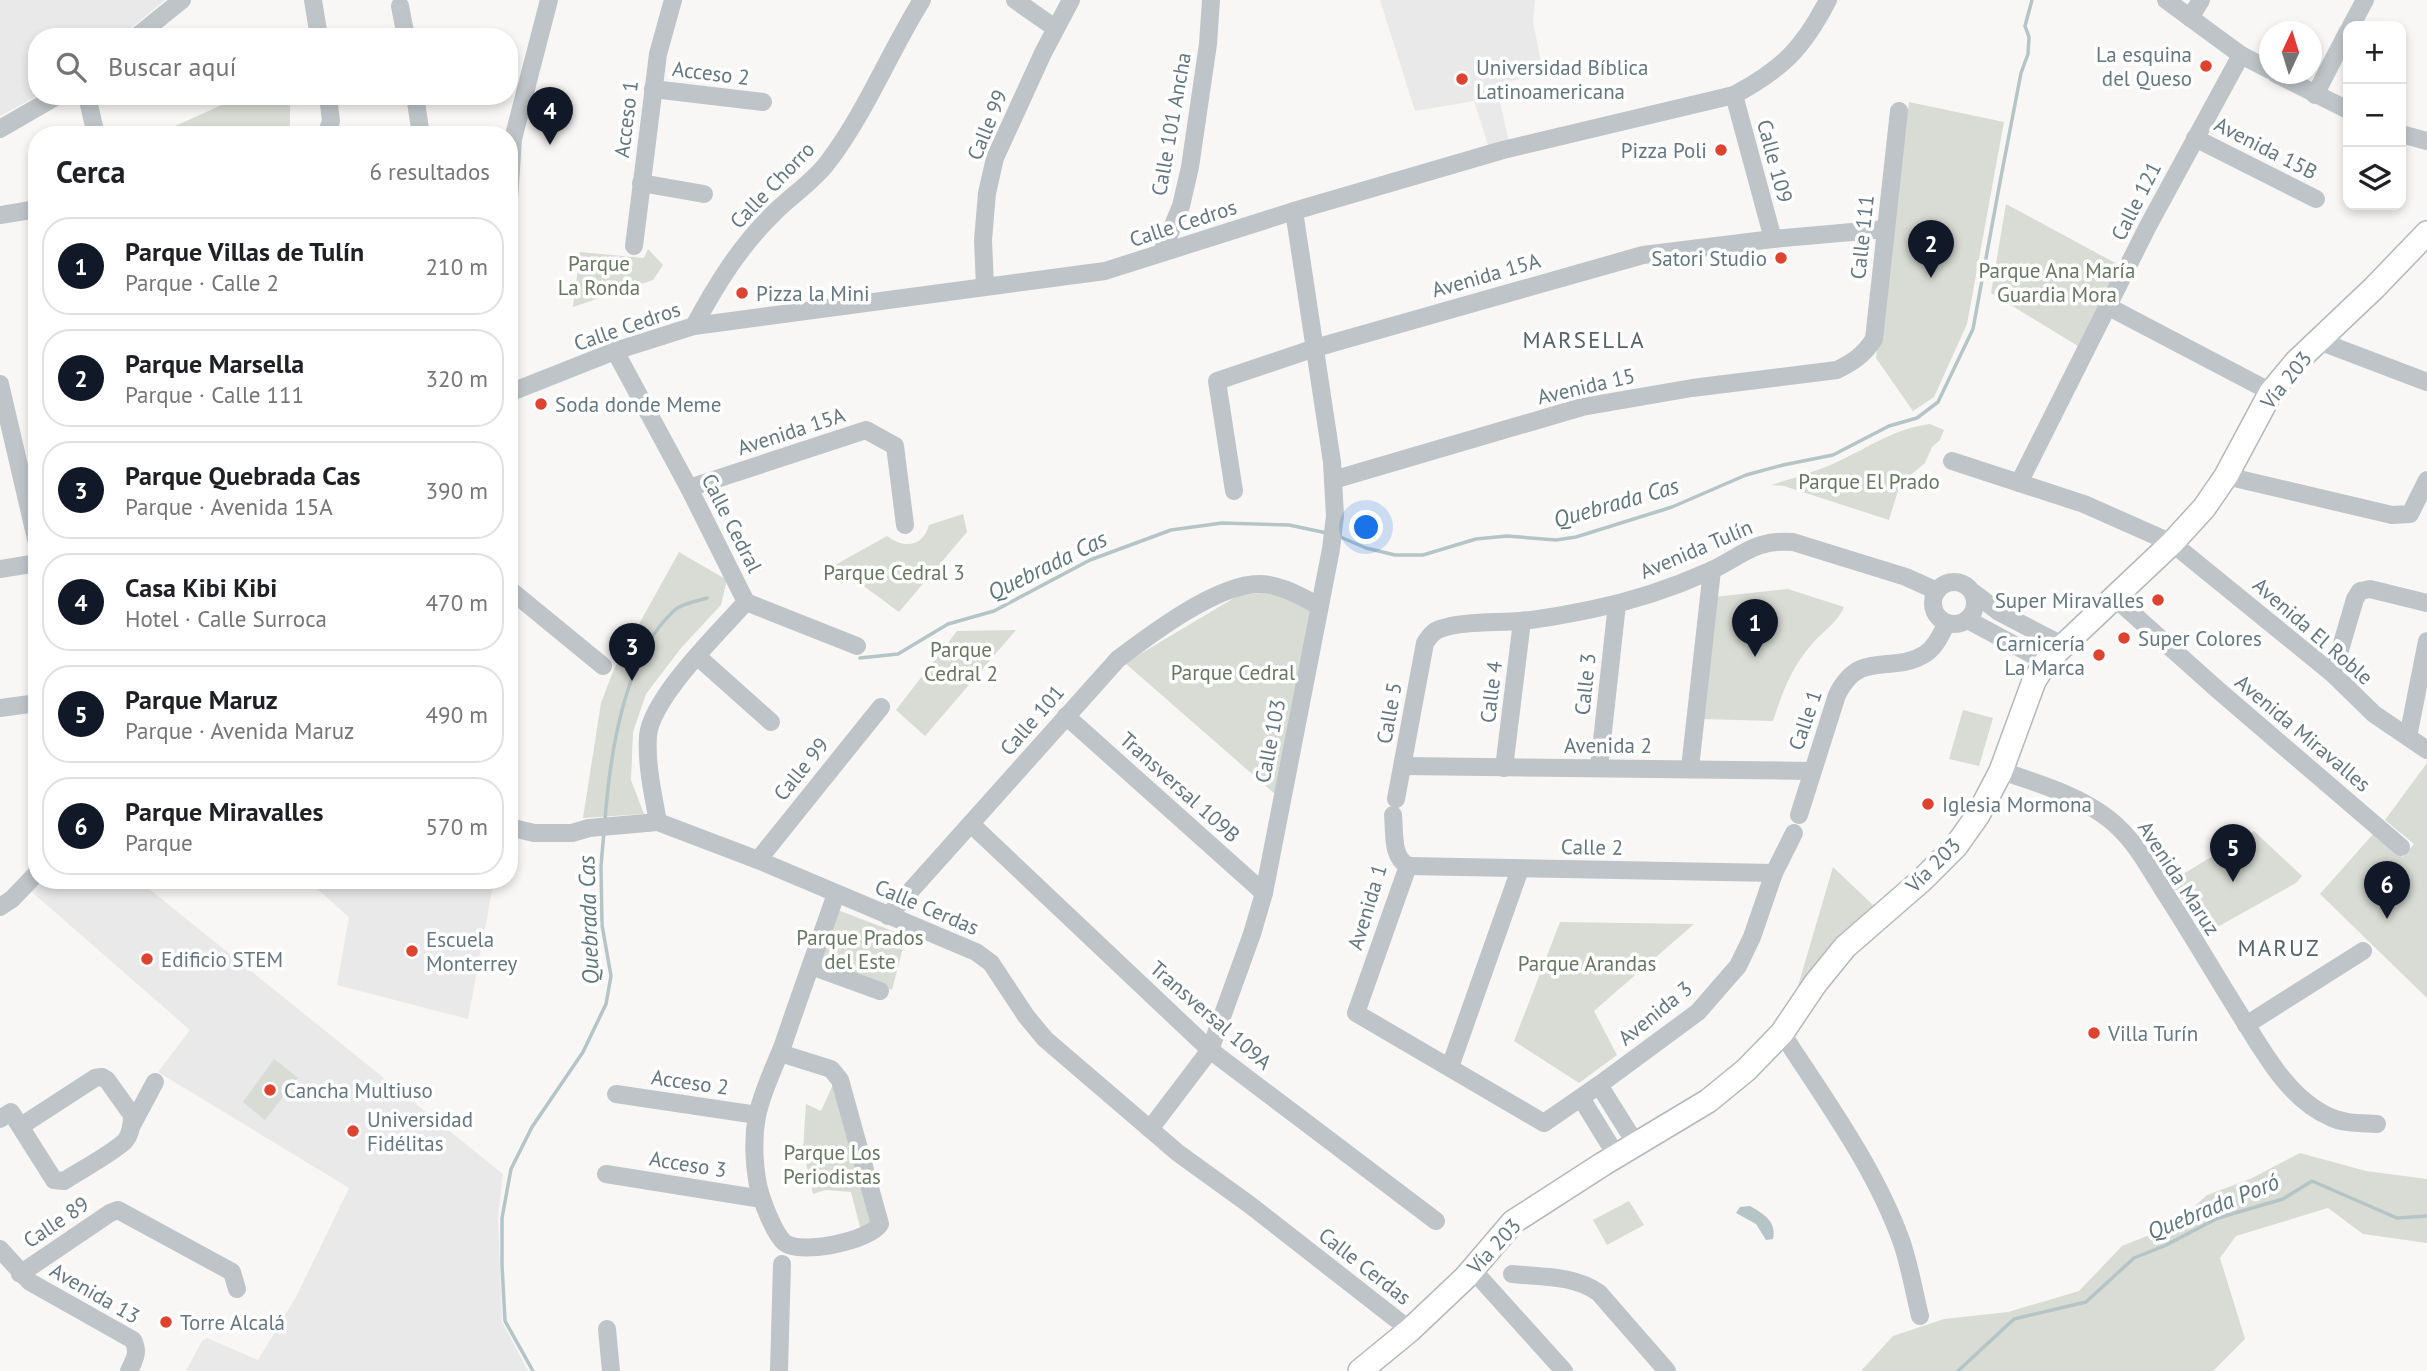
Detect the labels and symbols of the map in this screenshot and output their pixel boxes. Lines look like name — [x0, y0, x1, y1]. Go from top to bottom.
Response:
north arrow — [2259, 21, 2322, 84]
place label: La esquina del Queso — [2096, 41, 2192, 92]
street label: Calle 101 Ancha — [1145, 50, 1197, 198]
place label: Universidad Bíblica Latinoamericana — [1476, 54, 1648, 105]
street label: Acceso 2 — [671, 55, 751, 91]
marker: La esquina del Queso — [2198, 58, 2214, 74]
marker: Universidad Bíblica Latinoamericana — [1454, 71, 1470, 87]
street label: Acceso 1 — [608, 79, 644, 159]
street label: Calle 99 — [961, 86, 1013, 164]
pin: 4 — [527, 87, 573, 145]
street label: Avenida 15B — [2210, 111, 2322, 185]
street label: Calle 109 — [1751, 116, 1799, 206]
street label: Calle Chorro — [724, 136, 820, 234]
place label: Pizza Poli — [1621, 137, 1707, 164]
marker: Pizza Poli — [1713, 142, 1729, 158]
street label: Calle 121 — [2105, 157, 2167, 245]
street label: Calle Cedros — [1126, 193, 1240, 253]
street label: Calle 111 — [1844, 193, 1880, 281]
pin: 2 — [1908, 220, 1954, 278]
place label: Satori Studio — [1651, 245, 1767, 272]
street label: Avenida 15A — [1429, 246, 1544, 303]
park label: Parque La Ronda — [558, 250, 640, 301]
marker: Satori Studio — [1773, 250, 1789, 266]
park label: Parque Ana María Guardia Mora — [1979, 257, 2135, 308]
place label: Pizza la Mini — [756, 280, 870, 307]
marker: Pizza la Mini — [734, 285, 750, 301]
street label: Calle Cedros — [570, 295, 684, 357]
district label: MARSELLA — [1522, 325, 1646, 354]
street label: Vía 203 — [2254, 345, 2318, 415]
street label: Avenida 15 — [1535, 362, 1637, 410]
place label: Soda donde Meme — [555, 391, 721, 418]
marker: Soda donde Meme — [533, 396, 549, 412]
street label: Avenida 15A — [734, 401, 849, 461]
park label: Parque El Prado — [1798, 468, 1940, 495]
street label: Calle Cedral — [696, 469, 768, 577]
water label: Quebrada Cas — [1550, 470, 1683, 534]
your location — [1349, 510, 1383, 544]
street label: Avenida Tulín — [1636, 513, 1756, 585]
water label: Quebrada Cas — [983, 523, 1112, 606]
park label: Parque Cedral 3 — [823, 559, 965, 586]
street label: Avenida El Roble — [2247, 571, 2379, 691]
place label: Super Miravalles — [1995, 587, 2144, 614]
marker: Super Miravalles — [2150, 592, 2166, 608]
pin: 1 — [1732, 599, 1778, 657]
pin: 3 — [609, 623, 655, 681]
place label: Super Colores — [2138, 625, 2262, 652]
place label: Carnicería La Marca — [1996, 630, 2085, 681]
marker: Super Colores — [2116, 630, 2132, 646]
park label: Parque Cedral 2 — [924, 636, 998, 687]
marker: Carnicería La Marca — [2091, 647, 2107, 663]
street label: Calle 3 — [1568, 652, 1602, 716]
park label: Parque Cedral — [1171, 659, 1295, 686]
street label: Calle 4 — [1474, 660, 1508, 724]
street label: Avenida Miravalles — [2230, 668, 2376, 798]
street label: Calle 101 — [994, 679, 1070, 761]
street label: Calle 5 — [1370, 680, 1408, 746]
street label: Calle 1 — [1782, 686, 1828, 754]
street label: Calle 103 — [1249, 697, 1291, 785]
street label: Transversal 109B — [1114, 726, 1246, 848]
street label: Calle 99 — [767, 732, 835, 806]
street label: Avenida 2 — [1564, 732, 1652, 759]
place label: Iglesia Mormona — [1942, 791, 2092, 818]
marker: Iglesia Mormona — [1920, 796, 1936, 812]
street label: Avenida Maruz — [2132, 816, 2226, 940]
pin: 5 — [2210, 824, 2256, 882]
street label: Vía 203 — [1899, 832, 1966, 899]
street label: Calle 2 — [1561, 833, 1623, 861]
water label: Quebrada Cas — [571, 854, 605, 985]
street label: Avenida 1 — [1341, 861, 1393, 953]
pin: 6 — [2364, 861, 2410, 919]
street label: Calle Cerdas — [871, 873, 983, 941]
park label: Parque Prados del Este — [796, 924, 924, 975]
place label: Escuela Monterrey — [426, 926, 517, 977]
district label: MARUZ — [2238, 933, 2320, 962]
marker: Escuela Monterrey — [404, 943, 420, 959]
place label: Edificio STEM — [161, 946, 283, 973]
park label: Parque Arandas — [1518, 950, 1656, 977]
marker: Edificio STEM — [139, 951, 155, 967]
street label: Transversal 109A — [1145, 955, 1278, 1076]
street label: Avenida 3 — [1612, 975, 1698, 1051]
place label: Villa Turín — [2107, 1020, 2198, 1047]
marker: Villa Turín — [2086, 1025, 2102, 1041]
street label: Acceso 2 — [650, 1063, 730, 1101]
place label: Cancha Multiuso — [284, 1077, 433, 1104]
marker: Cancha Multiuso — [262, 1082, 278, 1098]
place label: Universidad Fidélitas — [367, 1106, 473, 1157]
marker: Universidad Fidélitas — [345, 1123, 361, 1139]
park label: Parque Los Periodistas — [783, 1139, 881, 1190]
street label: Acceso 3 — [647, 1145, 729, 1183]
water label: Quebrada Poró — [2143, 1166, 2283, 1246]
street label: Calle 89 — [18, 1190, 94, 1254]
street label: Vía 203 — [1461, 1212, 1527, 1280]
street label: Calle Cerdas — [1313, 1221, 1417, 1311]
street label: Avenida 13 — [45, 1256, 145, 1330]
place label: Torre Alcalá — [180, 1309, 285, 1336]
marker: Torre Alcalá — [158, 1314, 174, 1330]

